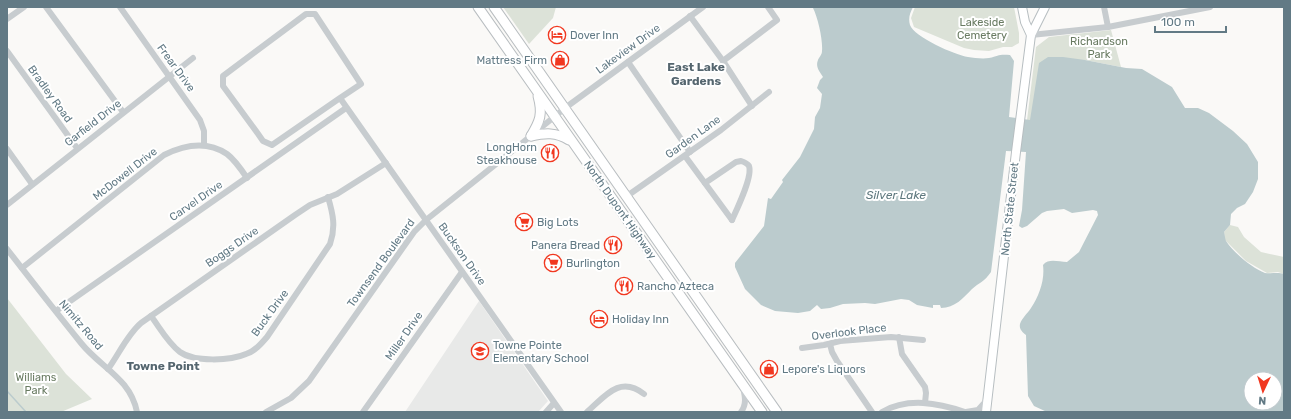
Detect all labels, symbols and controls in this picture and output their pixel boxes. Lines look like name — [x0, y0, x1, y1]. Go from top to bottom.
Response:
scale bar — [1155, 8, 1226, 34]
text: 100 m — [1161, 15, 1195, 29]
park label: Lakeside Cemetery — [957, 16, 1007, 42]
street label: Lakeview Drive — [593, 21, 663, 77]
hotel icon: Dover Inn — [547, 25, 567, 45]
place label: Dover Inn — [570, 29, 619, 42]
park label: Richardson Park — [1070, 35, 1128, 61]
street label: Frear Drive — [154, 42, 198, 94]
shop icon: Mattress Firm — [550, 50, 570, 70]
place label: Mattress Firm — [476, 54, 547, 67]
district label: East Lake Gardens — [667, 60, 725, 88]
street label: Bradley Road — [25, 63, 75, 125]
street label: Garfield Drive — [62, 97, 124, 149]
street label: Garden Lane — [663, 113, 723, 161]
place label: LongHorn Steakhouse — [477, 141, 537, 167]
restaurant icon: LongHorn Steakhouse — [540, 143, 560, 163]
street label: McDowell Drive — [90, 145, 160, 203]
street label: North Dupont Highway — [581, 158, 659, 262]
street label: North State Street — [999, 161, 1021, 256]
street label: Carvel Drive — [167, 178, 225, 224]
water label: Silver Lake — [866, 188, 926, 202]
supermarket icon: Big Lots — [514, 212, 534, 232]
street label: Townsend Boulevard — [345, 216, 417, 310]
place label: Big Lots — [537, 216, 579, 229]
street label: Buckson Drive — [436, 220, 488, 288]
street label: Boggs Drive — [203, 224, 261, 270]
restaurant icon: Panera Bread — [603, 235, 623, 255]
place label: Panera Bread — [531, 239, 600, 252]
supermarket icon: Burlington — [543, 253, 563, 273]
place label: Burlington — [566, 257, 620, 270]
restaurant icon: Rancho Azteca — [614, 276, 634, 296]
place label: Rancho Azteca — [637, 280, 714, 293]
street label: Buck Drive — [249, 287, 291, 339]
street label: Nimitz Road — [56, 297, 106, 353]
street label: Miller Drive — [383, 309, 425, 363]
hotel icon: Holiday Inn — [589, 309, 609, 329]
place label: Holiday Inn — [612, 313, 669, 326]
street label: Overlook Place — [811, 321, 887, 343]
place label: Towne Pointe Elementary School — [493, 339, 589, 365]
school or university icon: Towne Pointe Elementary School — [470, 341, 490, 361]
district label: Towne Point — [126, 359, 200, 373]
shop icon: Lepore's Liquors — [759, 359, 779, 379]
place label: Lepore's Liquors — [782, 363, 866, 376]
park label: Williams Park — [16, 371, 57, 397]
north arrow — [1243, 371, 1283, 411]
text: N — [1258, 394, 1267, 407]

